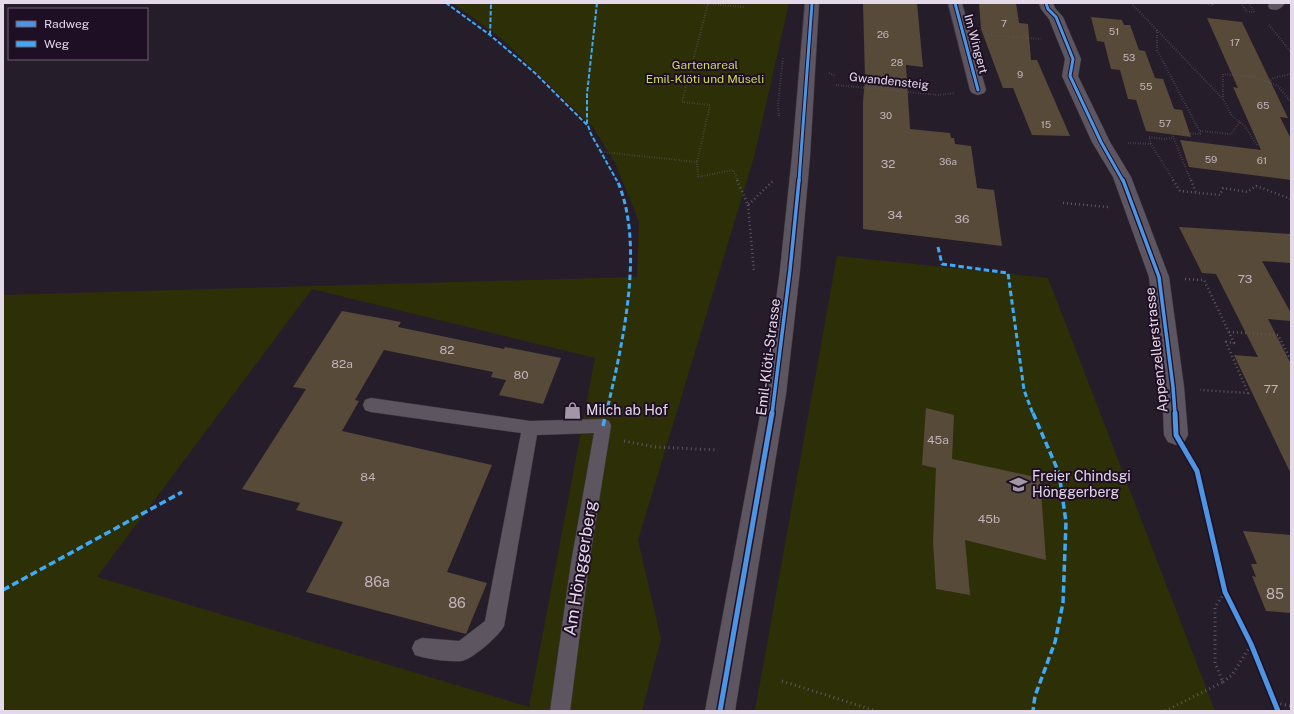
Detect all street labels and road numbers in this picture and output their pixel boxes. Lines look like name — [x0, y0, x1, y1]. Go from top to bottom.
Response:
street label: Im Wingert — [961, 13, 991, 76]
street label: Gwandensteig — [848, 70, 930, 92]
street label: Appenzellerstrasse — [1141, 287, 1171, 413]
street label: Emil-Klöti-Strasse — [753, 297, 783, 416]
street label: Am Hönggerberg — [559, 499, 601, 637]

